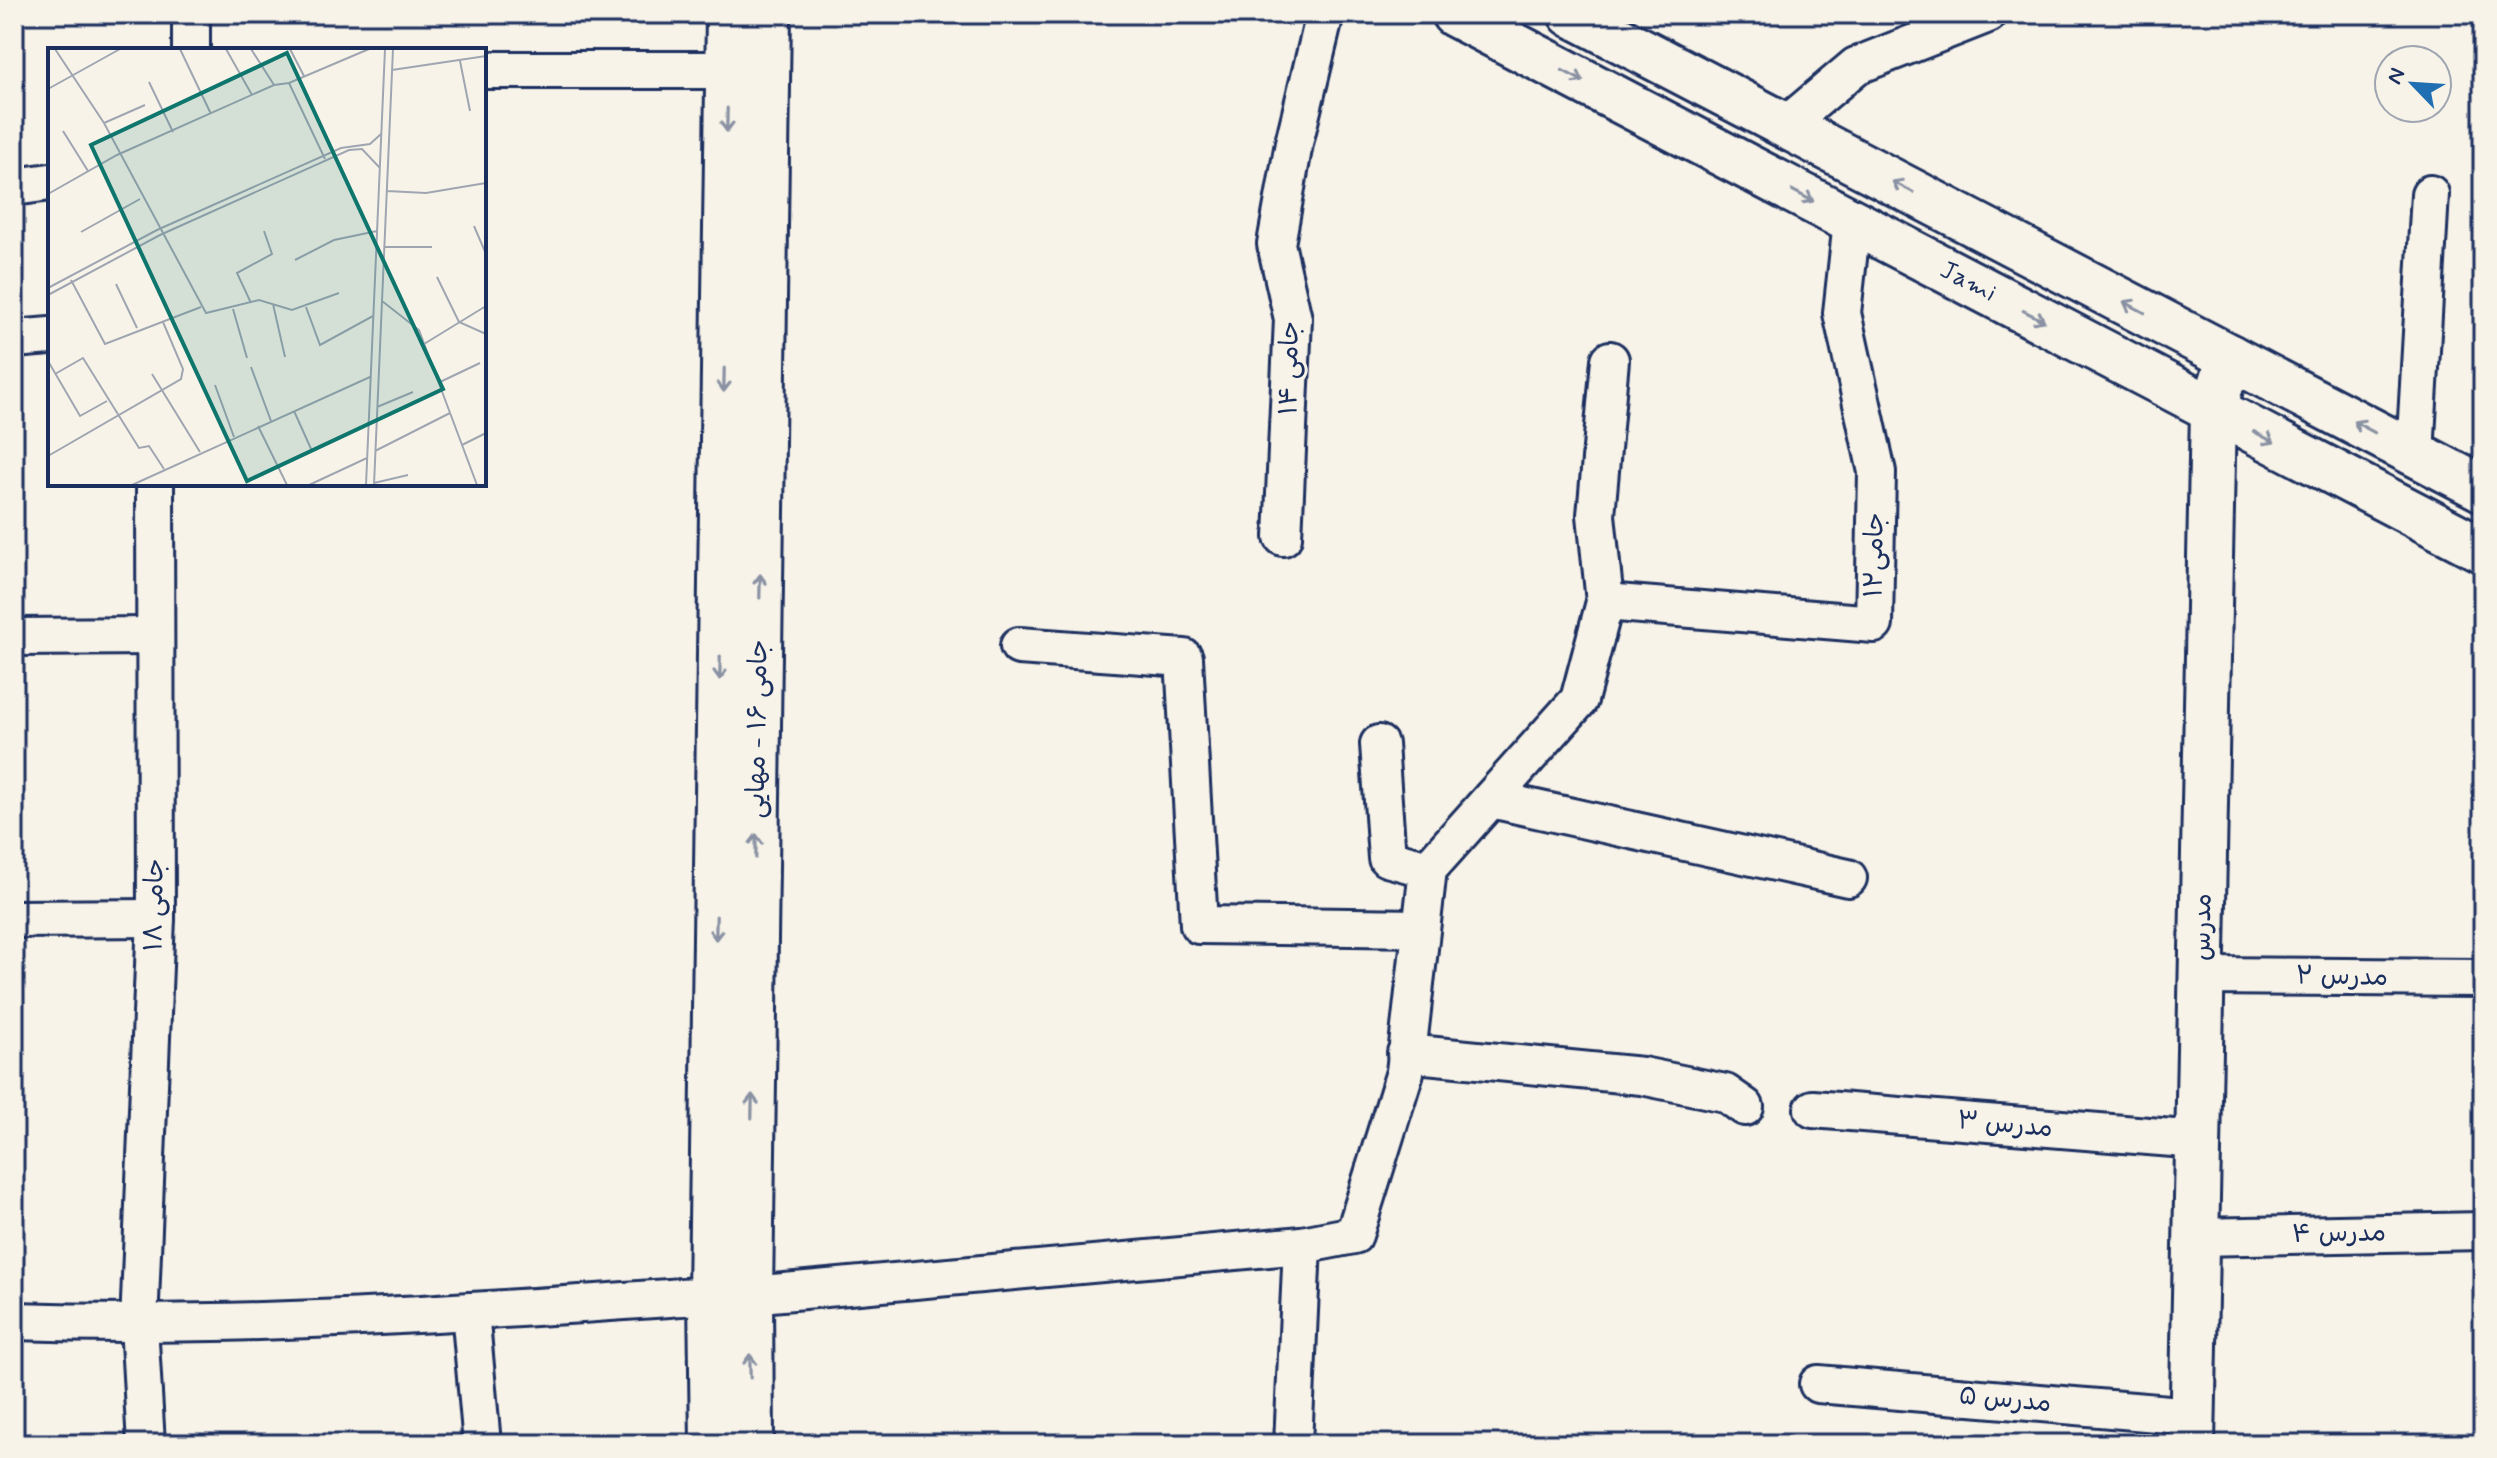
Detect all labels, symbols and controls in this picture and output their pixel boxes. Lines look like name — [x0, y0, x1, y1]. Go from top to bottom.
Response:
north arrow — [2373, 44, 2453, 124]
inset map — [48, 48, 486, 486]
text: N — [2381, 64, 2412, 89]
one-way arrow — [1560, 69, 1584, 84]
one-way arrow — [719, 106, 735, 133]
one-way arrow — [1892, 178, 1915, 194]
one-way arrow — [1791, 189, 1815, 205]
street label: Jami — [1934, 253, 2002, 311]
one-way arrow — [2122, 299, 2146, 314]
one-way arrow — [2021, 309, 2045, 325]
street label: جامی ۱۴ — [1272, 321, 1308, 415]
one-way arrow — [716, 366, 731, 393]
one-way arrow — [2353, 419, 2377, 435]
one-way arrow — [2252, 429, 2276, 445]
street label: جامی۱۲ — [1857, 512, 1893, 598]
one-way arrow — [752, 573, 767, 600]
street label: جامی ۱۶ - مهایی — [739, 639, 777, 819]
one-way arrow — [712, 654, 727, 681]
one-way arrow — [748, 833, 764, 860]
street label: جامی ۱۸ — [137, 858, 173, 952]
street label: مدرس — [2185, 893, 2221, 961]
one-way arrow — [708, 914, 724, 941]
street label: مدرس ۲ — [2296, 959, 2388, 995]
one-way arrow — [745, 1093, 760, 1120]
street label: مدرس ۳ — [1956, 1104, 2054, 1146]
street label: مدرس ۴ — [2292, 1216, 2386, 1252]
one-way arrow — [743, 1353, 758, 1380]
street label: مدرس ۵ — [1957, 1379, 2053, 1421]

